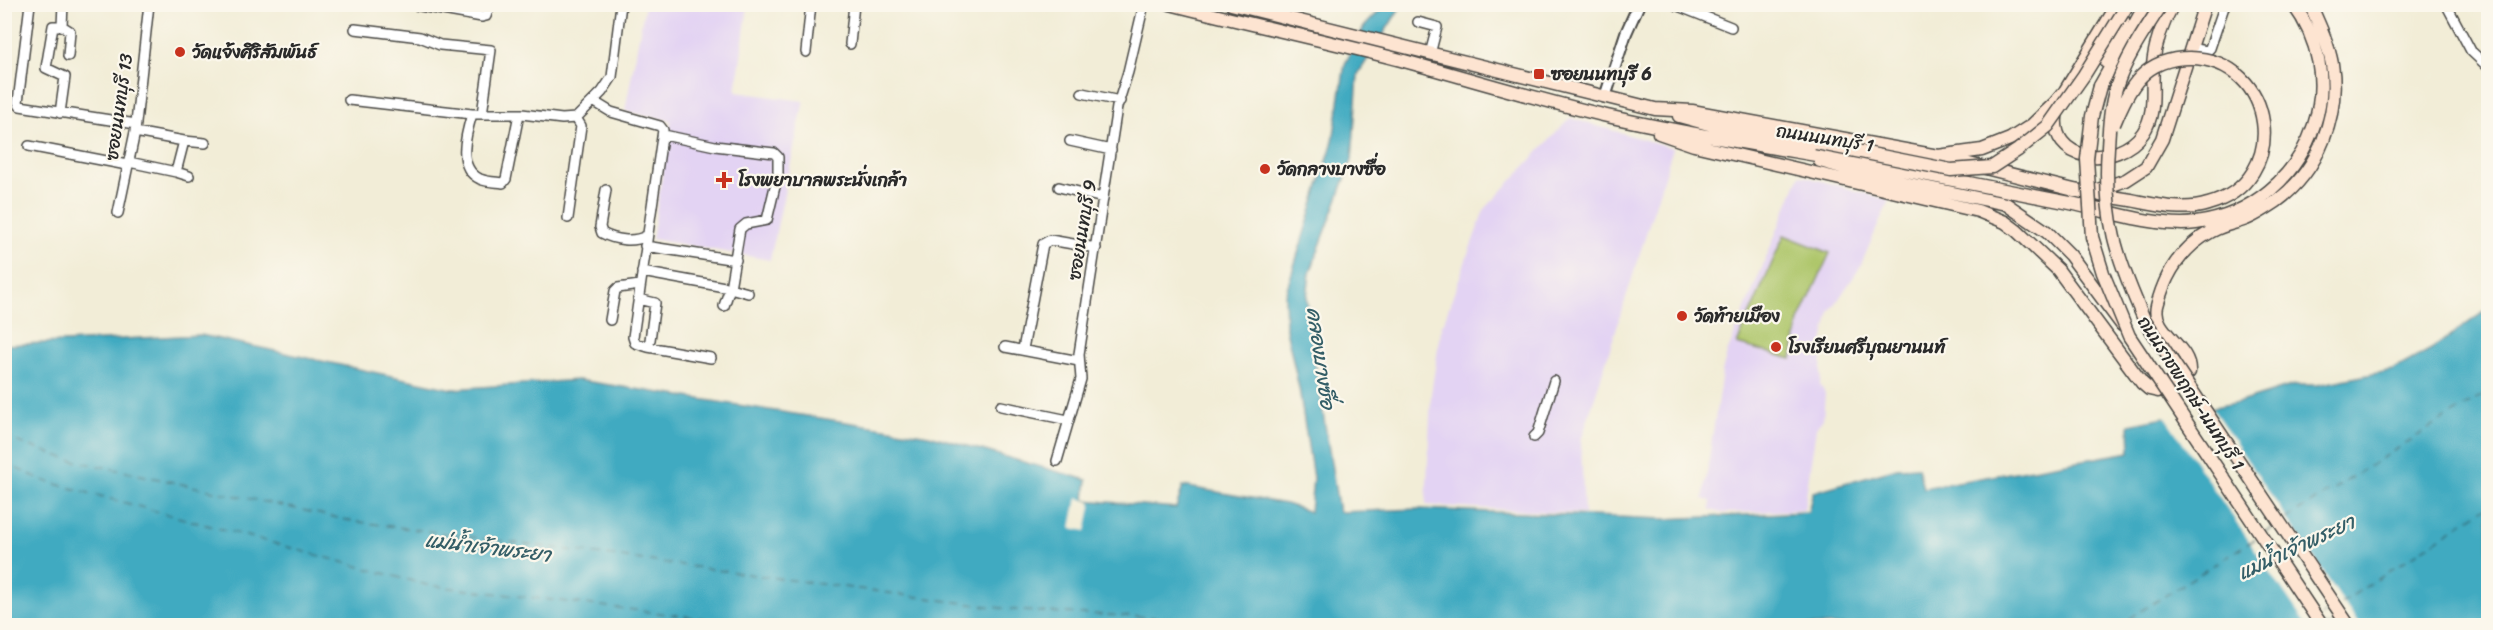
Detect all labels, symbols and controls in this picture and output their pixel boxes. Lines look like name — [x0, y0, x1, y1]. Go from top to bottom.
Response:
place label: วัดแจ้งศิริสัมพันธ์ — [192, 36, 320, 68]
marker: วัดแจ้งศิริสัมพันธ์ — [173, 45, 187, 59]
street label: ซอยนนทบุรี 13 — [96, 51, 142, 163]
place label: ซอยนนทบุรี 6 — [1550, 58, 1652, 90]
marker: ซอยนนทบุรี 6 — [1532, 67, 1546, 81]
street label: ถนนนนทบุรี 1 — [1774, 114, 1877, 162]
place label: วัดกลางบางซื่อ — [1277, 152, 1386, 185]
marker: วัดกลางบางซื่อ — [1258, 162, 1272, 176]
place label: โรงพยาบาลพระนั่งเกล้า — [738, 164, 908, 196]
marker: โรงพยาบาลพระนั่งเกล้า — [715, 171, 733, 189]
street label: ซอยนนทบุรี 9 — [1058, 177, 1106, 283]
place label: วัดท้ายเมือง — [1694, 300, 1781, 332]
water label: คลองบางซื่อ — [1296, 305, 1345, 413]
marker: วัดท้ายเมือง — [1675, 309, 1689, 323]
street label: ถนนราชพฤกษ์-นนทบุรี 1 — [2129, 309, 2254, 477]
place label: โรงเรียนศรีบุณยานนท์ — [1788, 331, 1949, 363]
marker: โรงเรียนศรีบุณยานนท์ — [1769, 340, 1783, 354]
water label: แม่น้ำเจ้าพระยา — [2232, 504, 2362, 590]
water label: แม่น้ำเจ้าพระยา — [423, 522, 554, 573]

